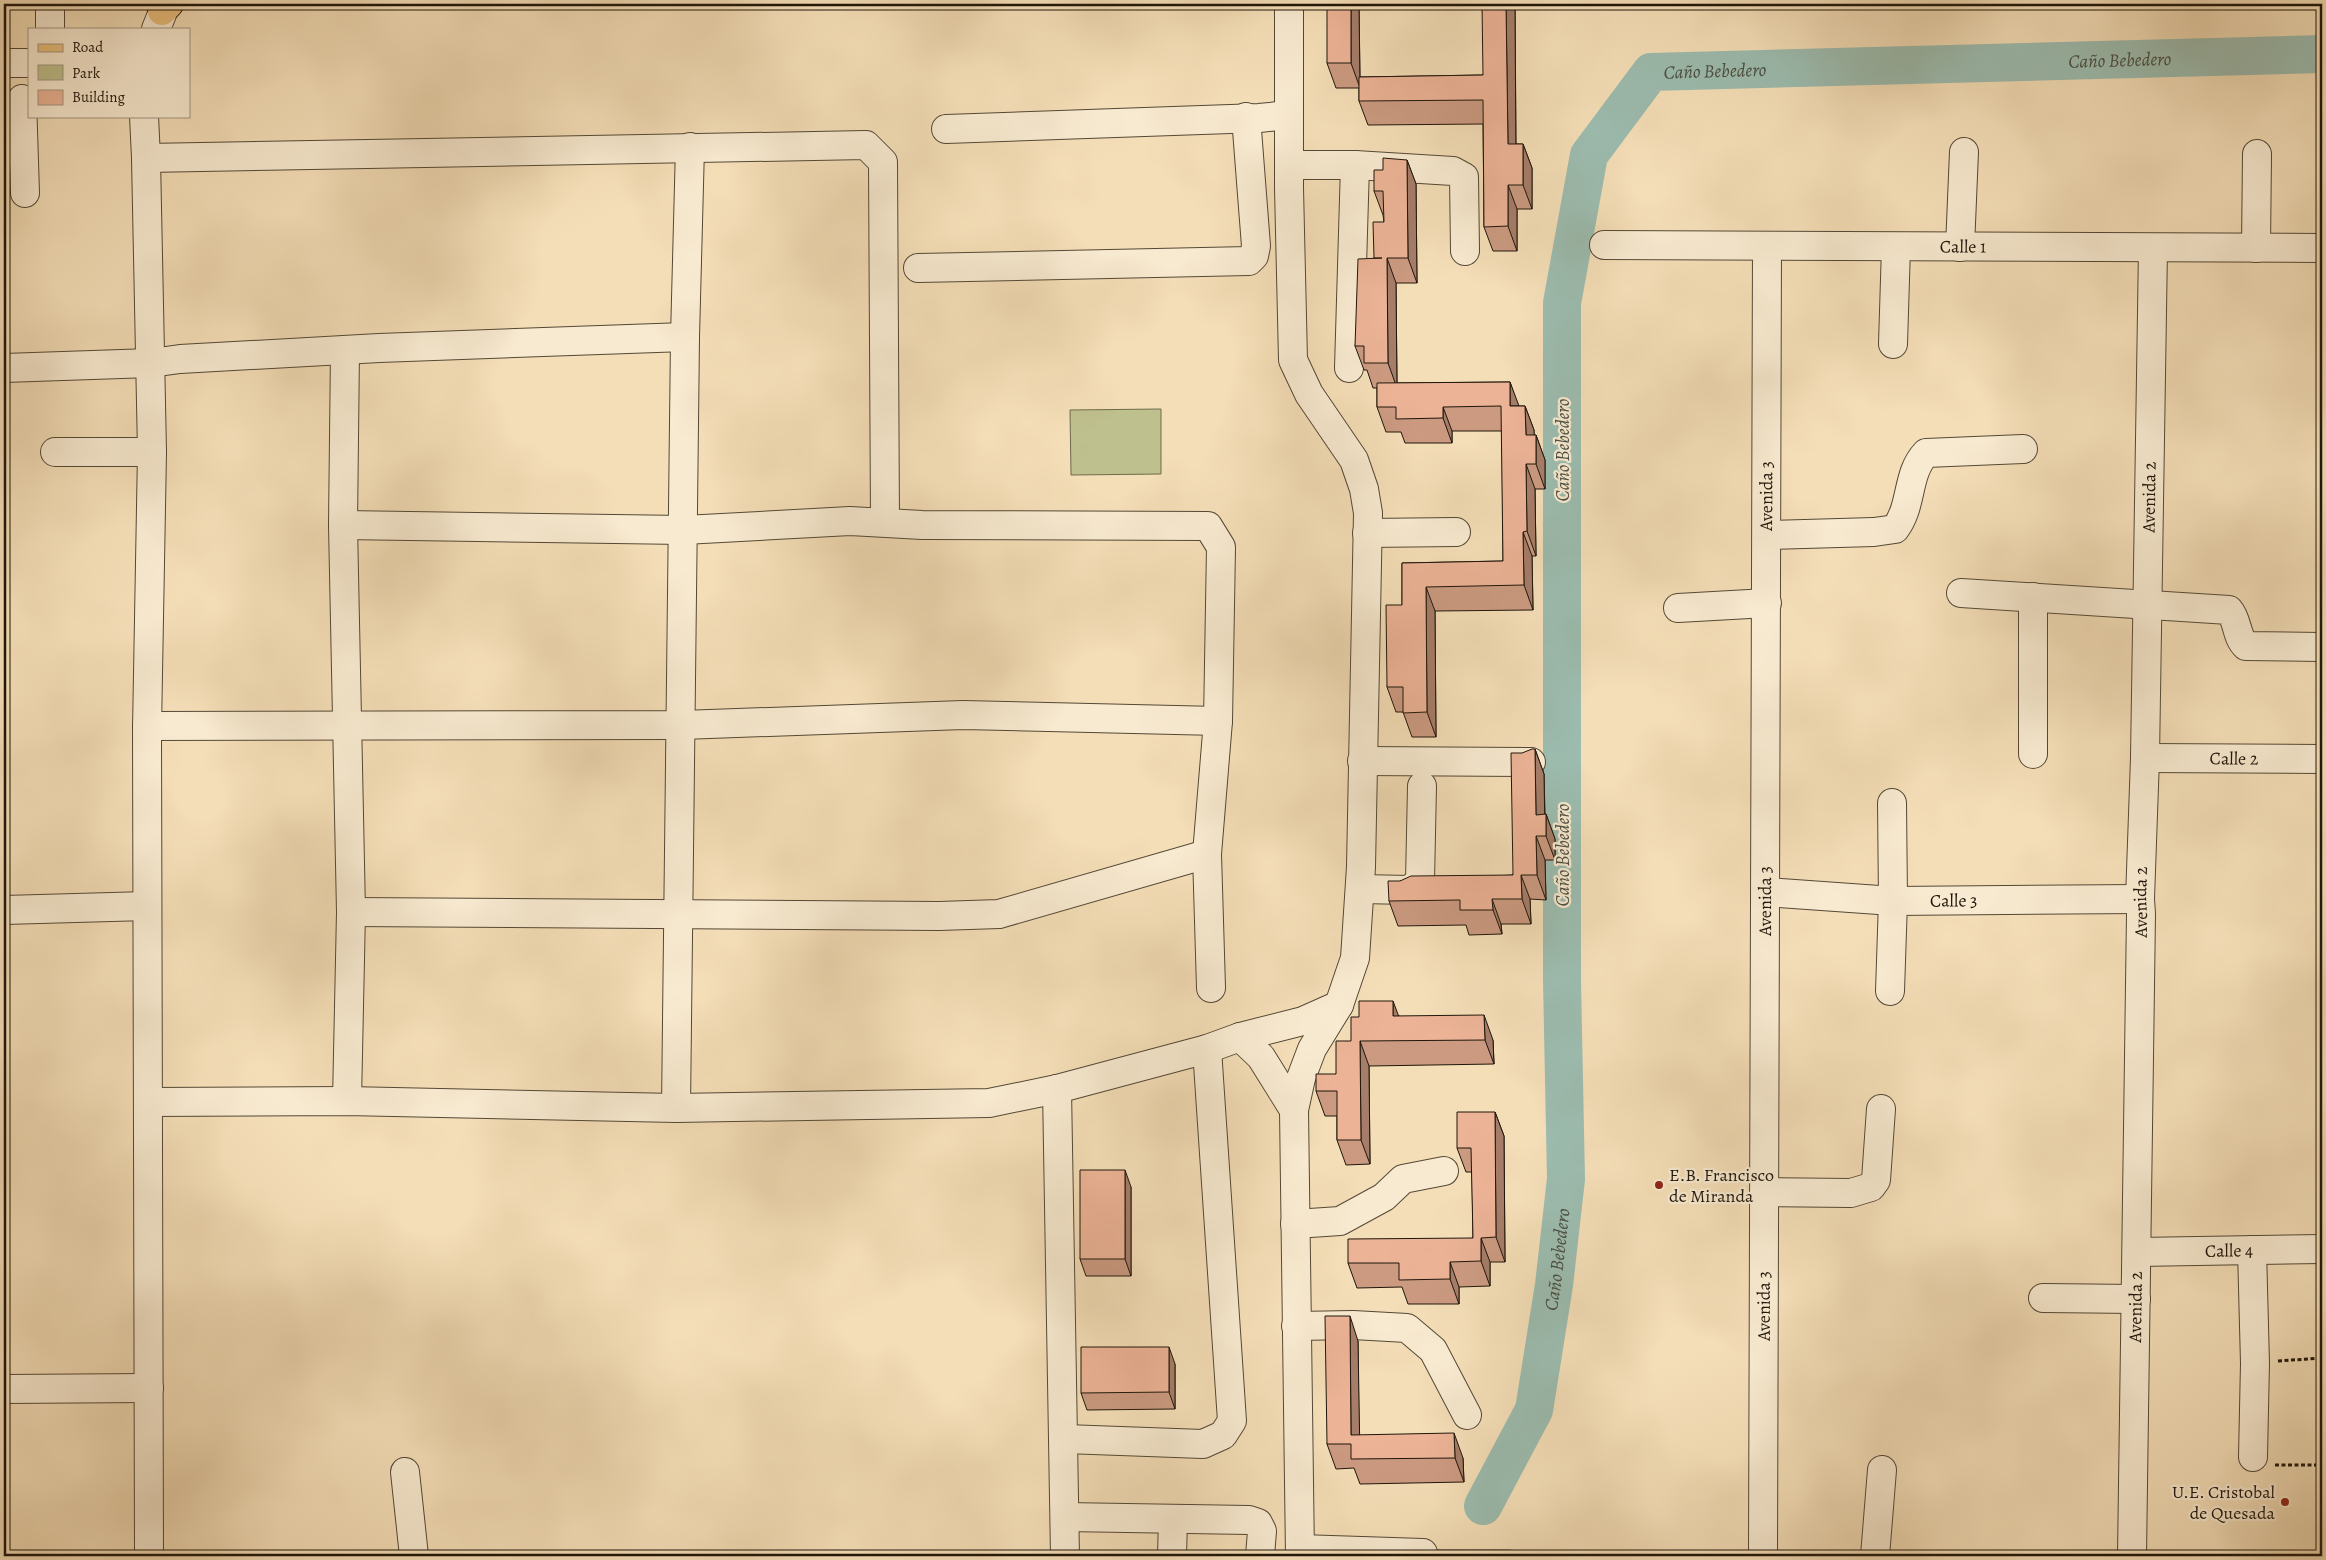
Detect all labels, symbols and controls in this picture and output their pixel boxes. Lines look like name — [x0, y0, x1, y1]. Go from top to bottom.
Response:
legend — [28, 28, 190, 118]
text: Road — [72, 37, 104, 57]
water label: Caño Bebedero — [2068, 46, 2172, 75]
water label: Caño Bebedero — [1663, 57, 1767, 86]
text: Park — [72, 63, 101, 83]
text: Building — [72, 87, 125, 107]
street label: Calle 1 — [1940, 234, 1986, 259]
water label: Caño Bebedero — [1550, 398, 1576, 501]
street label: Avenida 3 — [1754, 461, 1778, 532]
street label: Avenida 2 — [2137, 461, 2162, 534]
street label: Calle 2 — [2210, 746, 2259, 771]
water label: Caño Bebedero — [1550, 803, 1576, 906]
street label: Avenida 3 — [1753, 866, 1777, 937]
street label: Avenida 2 — [2128, 866, 2153, 939]
street label: Calle 3 — [1930, 888, 1978, 913]
place label: E.B. Francisco de Miranda — [1669, 1163, 1774, 1208]
marker: E.B. Francisco de Miranda — [1653, 1179, 1665, 1191]
water label: Caño Bebedero — [1538, 1207, 1577, 1313]
street label: Calle 4 — [2205, 1238, 2253, 1263]
street label: Avenida 3 — [1752, 1271, 1776, 1342]
street label: Avenida 2 — [2123, 1271, 2148, 1344]
place label: U.E. Cristobal de Quesada — [2172, 1480, 2276, 1525]
marker: U.E. Cristobal de Quesada — [2279, 1496, 2291, 1508]

